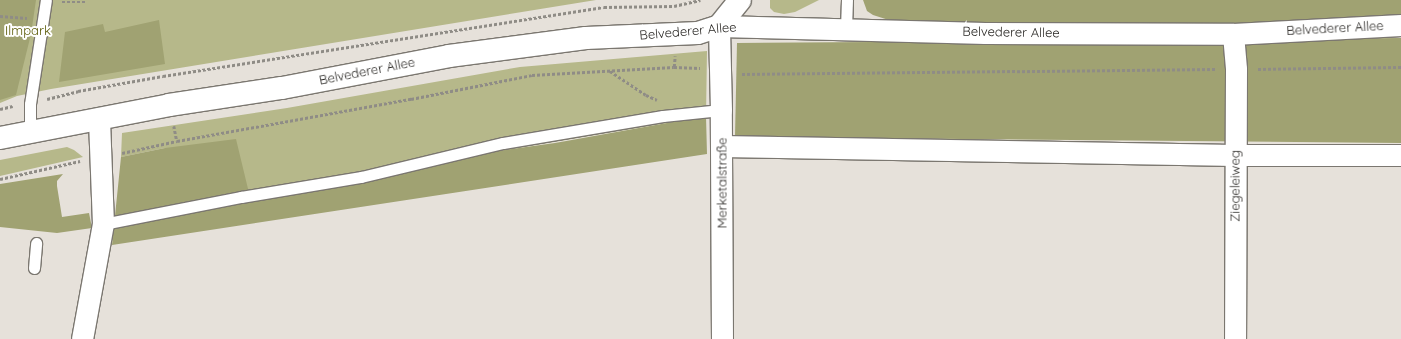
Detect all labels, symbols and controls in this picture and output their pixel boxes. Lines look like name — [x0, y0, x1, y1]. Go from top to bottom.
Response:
street label: Belvederer Allee — [1286, 18, 1384, 38]
street label: Belvederer Allee — [639, 19, 737, 43]
park label: Ilmpark — [5, 22, 51, 38]
street label: Belvederer Allee — [962, 23, 1060, 41]
street label: Belvederer Allee — [318, 54, 416, 88]
street label: Merketalstraße — [714, 138, 730, 228]
street label: Ziegeleiweg — [1227, 150, 1243, 222]

